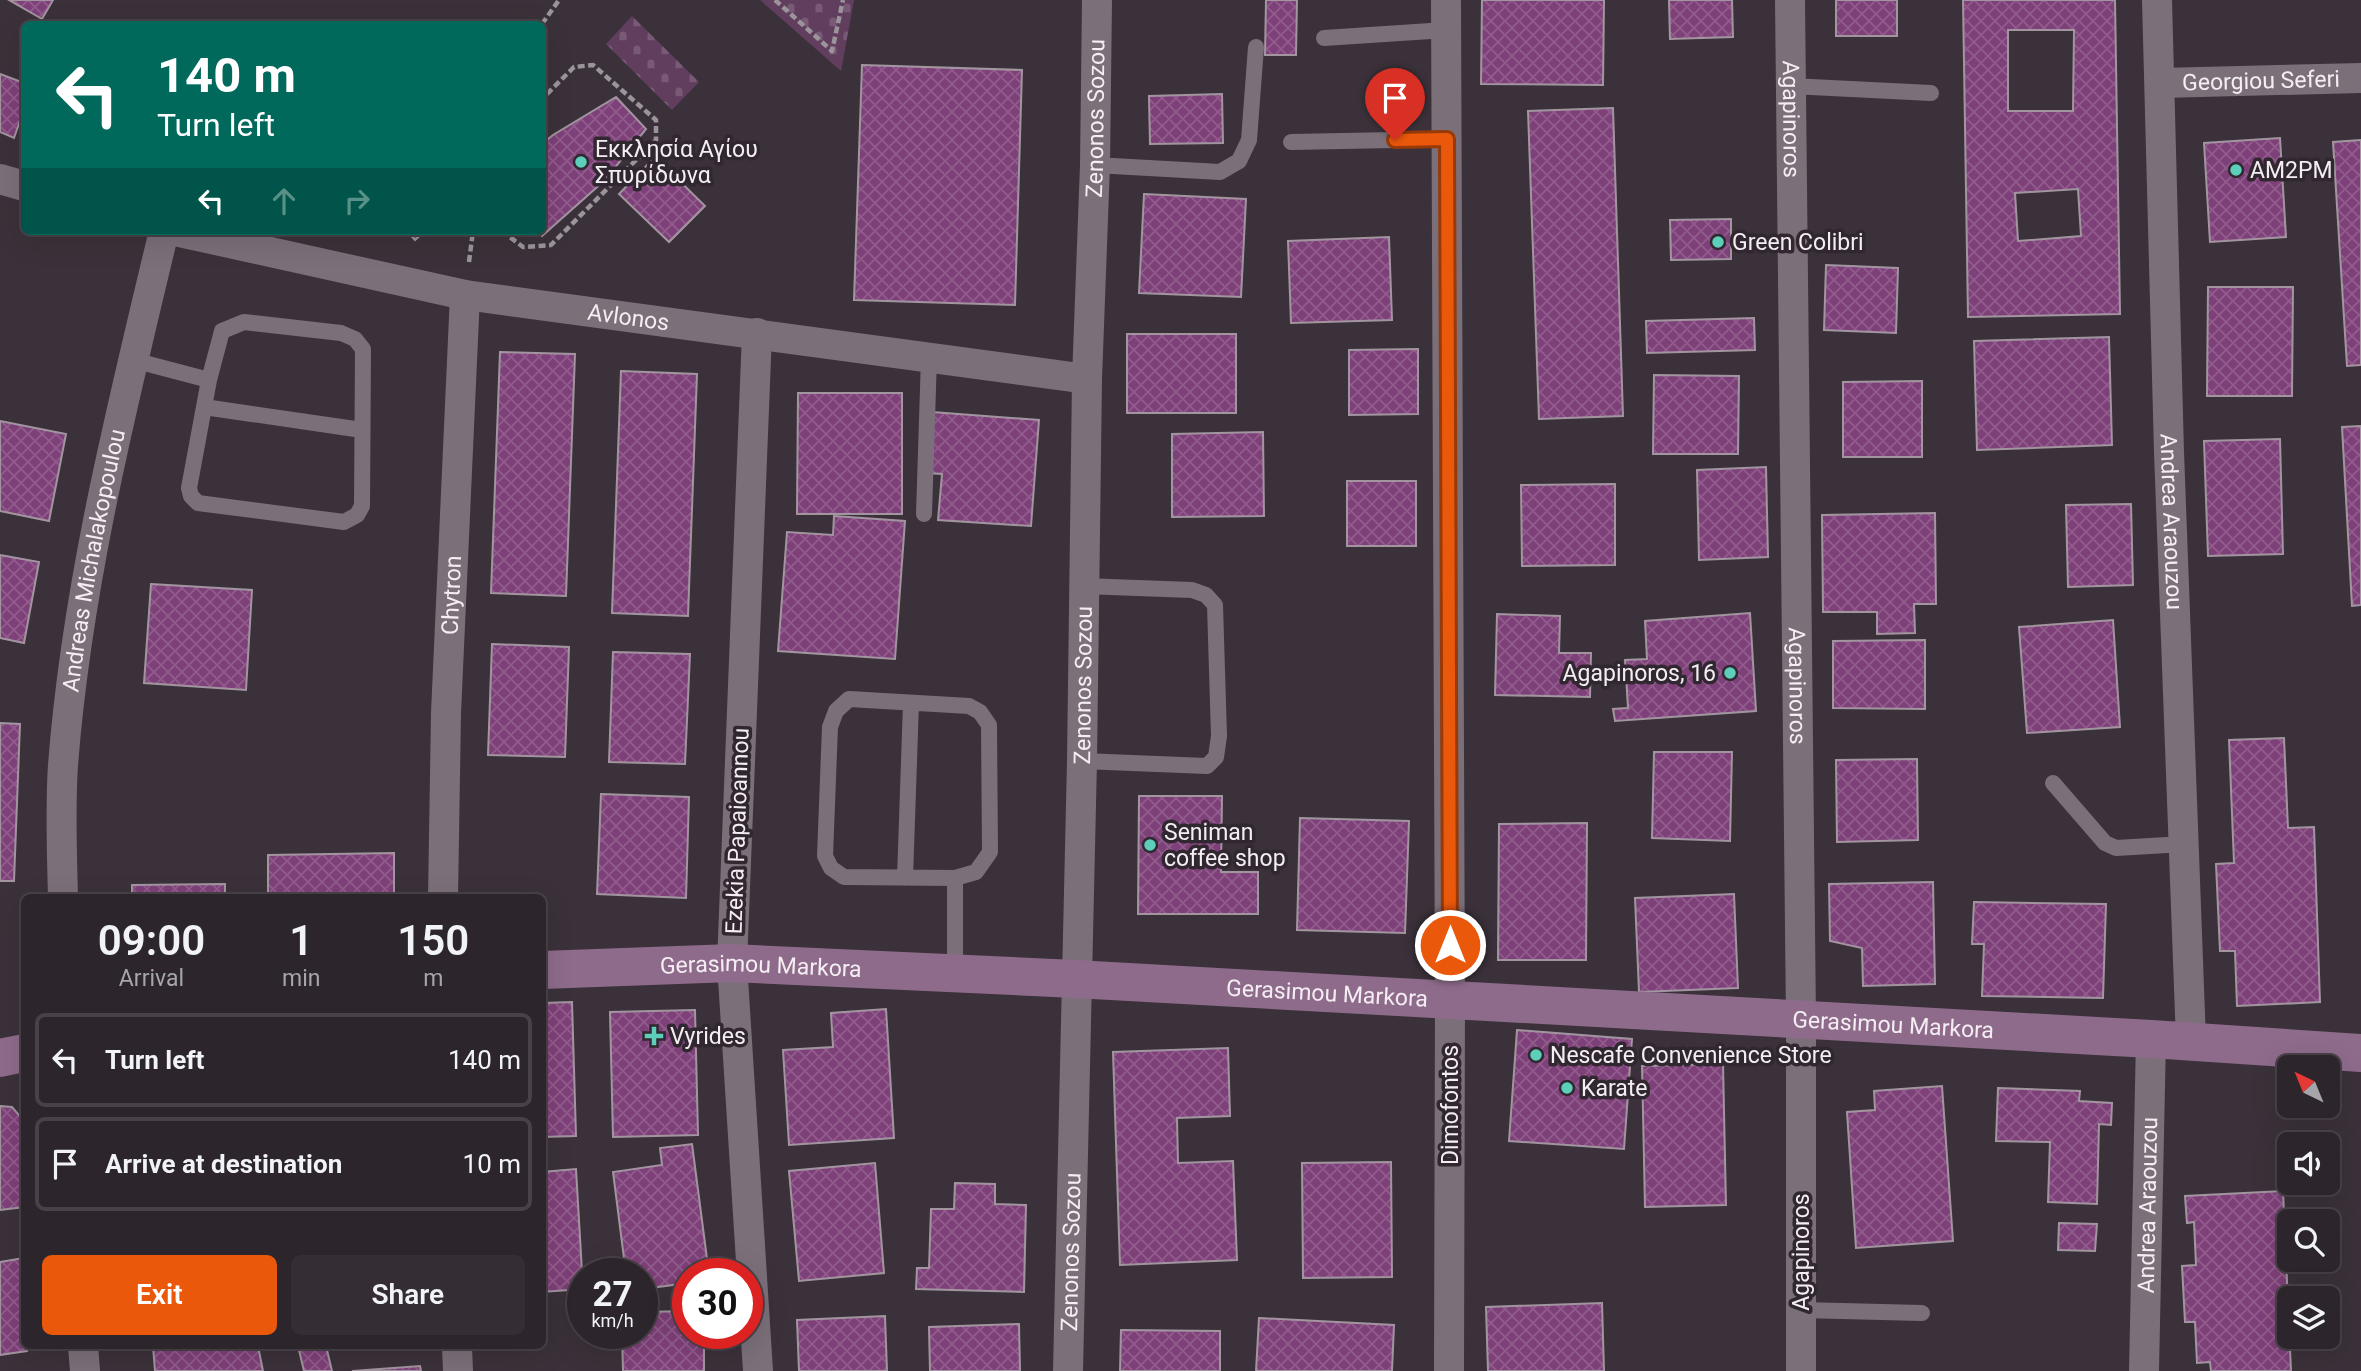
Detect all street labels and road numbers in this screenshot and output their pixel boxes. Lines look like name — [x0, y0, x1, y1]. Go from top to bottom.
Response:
street label: Zenonos Sozou — [1081, 39, 1111, 198]
street label: Agapinoros — [1777, 60, 1805, 178]
street label: Georgiou Seferi — [2182, 66, 2340, 96]
street label: Avlonos — [586, 299, 671, 336]
street label: Andreas Michalakopoulou — [57, 427, 131, 693]
street label: Andrea Araouzou — [2155, 433, 2188, 610]
street label: Chytron — [437, 555, 467, 635]
street label: Zenonos Sozou — [1069, 606, 1098, 765]
street label: Agapinoros — [1783, 627, 1811, 745]
street label: Ezekia Papaioannou — [720, 727, 755, 935]
street label: Gerasimou Markora — [659, 950, 862, 983]
street label: Gerasimou Markora — [1225, 974, 1429, 1013]
street label: Gerasimou Markora — [1792, 1006, 1995, 1044]
street label: Dimofontos — [1437, 1045, 1464, 1165]
street label: Andrea Araouzou — [2133, 1117, 2163, 1294]
street label: Zenonos Sozou — [1056, 1172, 1087, 1332]
street label: Agapinoros — [1788, 1193, 1815, 1311]

